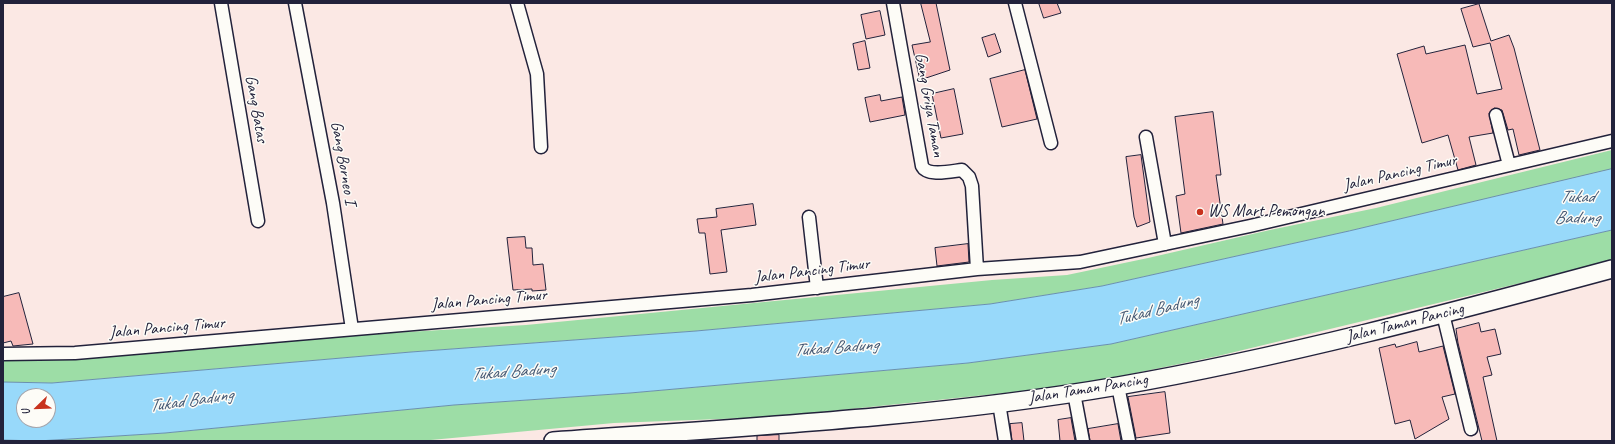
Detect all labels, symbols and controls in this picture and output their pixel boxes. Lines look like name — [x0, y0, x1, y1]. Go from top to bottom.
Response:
street label: Gang Griya Taman — [910, 51, 948, 159]
street label: Gang Batas — [240, 74, 272, 144]
street label: Gang Borneo I — [326, 120, 360, 206]
street label: Jalan Pancing Timur — [1341, 150, 1459, 196]
water label: Tukad Badung — [1554, 186, 1600, 228]
place label: WS Mart Pemongan — [1208, 202, 1325, 222]
marker: WS Mart Pemongan — [1195, 207, 1205, 217]
street label: Jalan Pancing Timur — [753, 254, 871, 288]
street label: Jalan Pancing Timur — [430, 285, 548, 315]
water label: Tukad Badung — [1114, 289, 1200, 331]
street label: Jalan Taman Pancing — [1344, 298, 1466, 348]
street label: Jalan Pancing Timur — [108, 313, 226, 343]
water label: Tukad Badung — [793, 334, 879, 362]
water label: Tukad Badung — [470, 358, 556, 386]
street label: Jalan Taman Pancing — [1027, 369, 1149, 409]
water label: Tukad Badung — [148, 384, 234, 418]
north arrow — [16, 388, 56, 428]
text: U — [18, 407, 33, 417]

